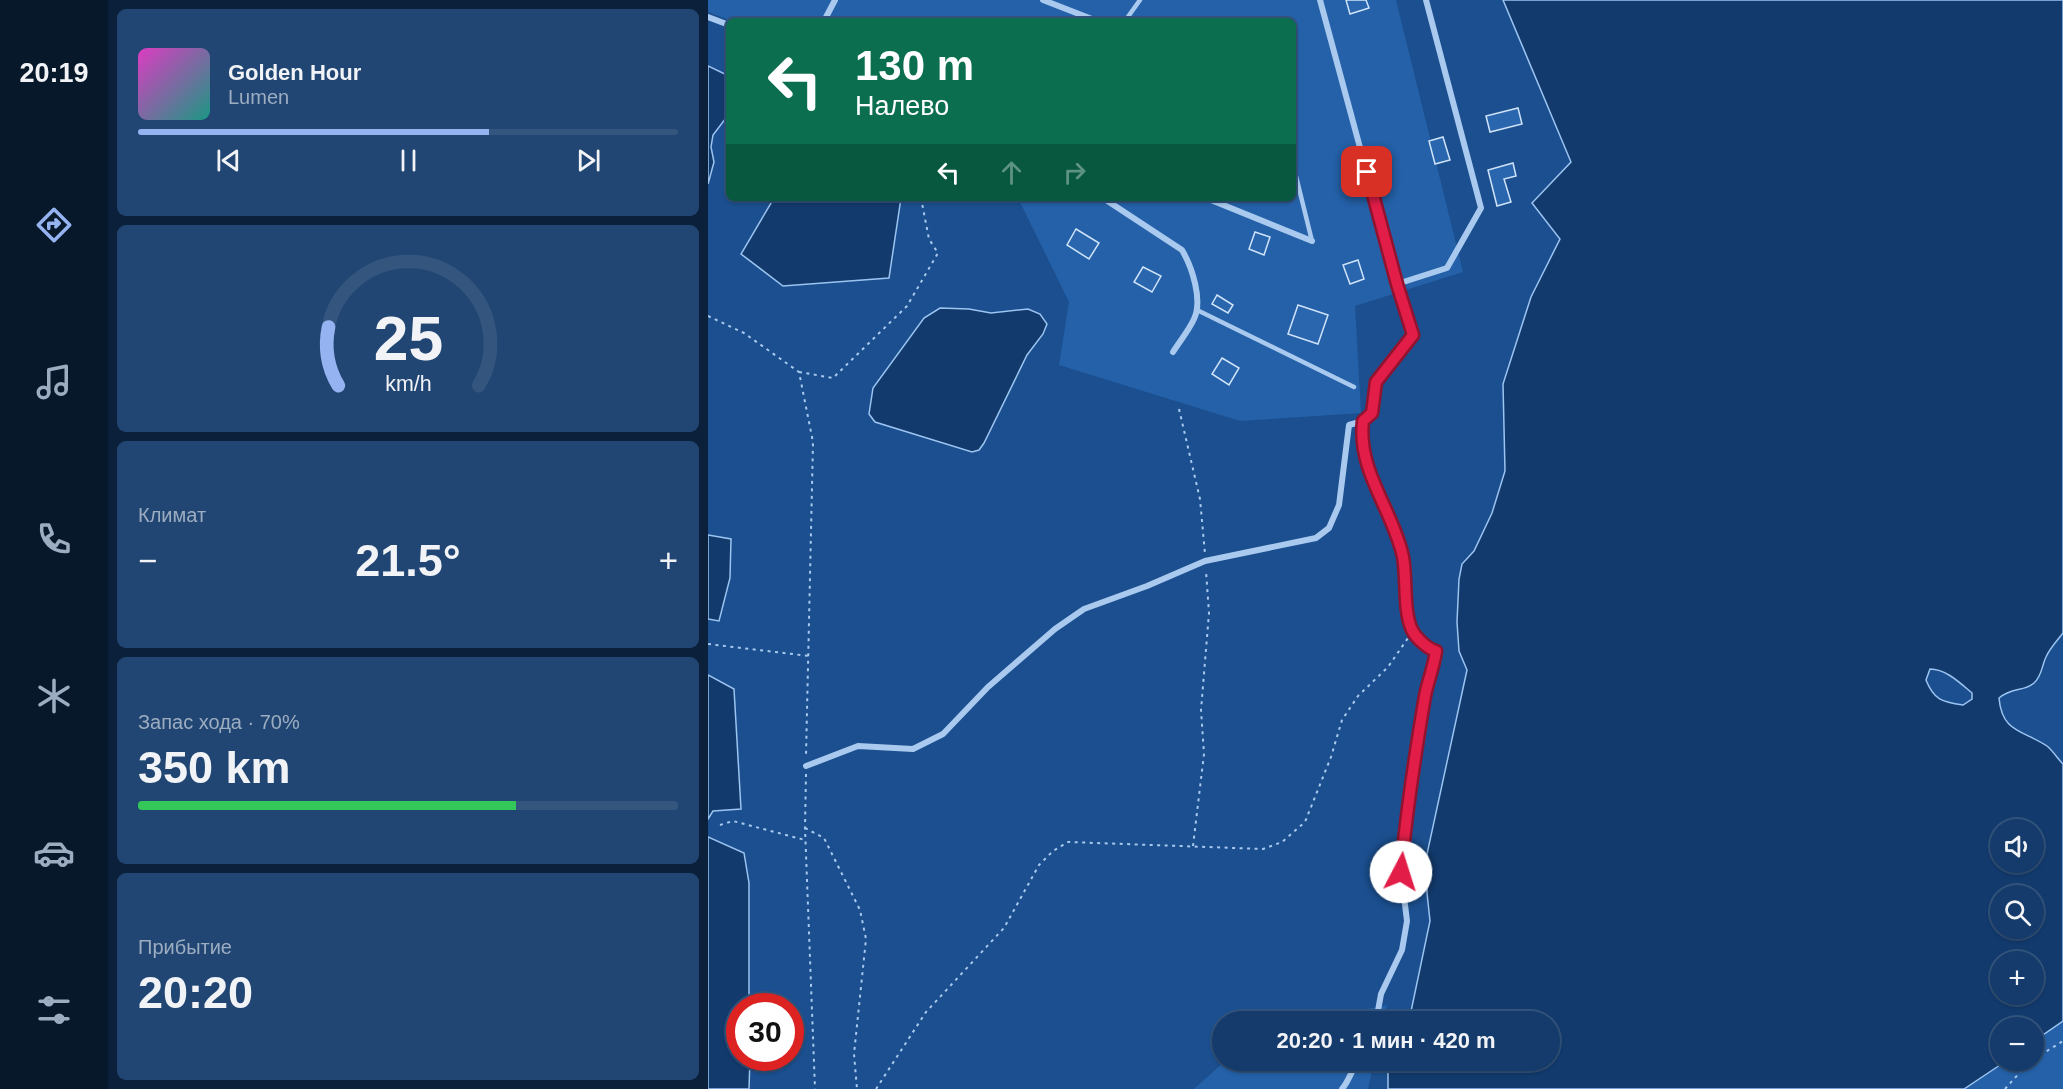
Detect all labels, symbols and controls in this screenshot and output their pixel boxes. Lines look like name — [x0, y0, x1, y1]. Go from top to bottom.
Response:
icon: left — [756, 42, 834, 120]
text: 130 m — [855, 42, 974, 89]
text: 20:19 — [19, 58, 89, 88]
text: Golden Hour — [228, 60, 361, 85]
text: Lumen — [228, 86, 289, 108]
text: Налево — [855, 91, 949, 121]
icon: previous — [212, 144, 245, 177]
icon: pause — [392, 144, 425, 177]
icon: next — [572, 144, 605, 177]
pin — [1341, 146, 1392, 197]
icon: arrive — [1350, 155, 1383, 188]
icon: left — [932, 156, 965, 189]
icon: ahead — [995, 156, 1028, 189]
icon: right — [1058, 156, 1091, 189]
icon: directions — [33, 204, 75, 246]
text: 25 — [373, 304, 443, 373]
icon: music — [33, 361, 75, 403]
text: km/h — [385, 372, 431, 396]
text: Климат — [138, 504, 206, 526]
icon: phone — [33, 518, 75, 560]
text: 21.5° — [355, 535, 461, 586]
text: − — [138, 542, 157, 579]
text: + — [659, 542, 678, 579]
icon: climate — [33, 675, 75, 717]
text: Запас хода · 70% — [138, 711, 300, 733]
text: 350 km — [138, 742, 291, 793]
map controls — [1990, 819, 2044, 1071]
button: sound — [1990, 819, 2044, 873]
icon: car — [33, 832, 75, 874]
position arrow — [1369, 840, 1433, 904]
button: search — [1990, 885, 2044, 939]
text: Прибытие — [138, 936, 232, 958]
button: + — [1990, 951, 2044, 1005]
text: 20:20 — [138, 967, 253, 1018]
icon: filters — [33, 989, 75, 1031]
speed limit sign: 30 — [726, 993, 804, 1071]
button: − — [1990, 1017, 2044, 1071]
text: 20:20 · 1 мин · 420 m — [1276, 1028, 1496, 1053]

